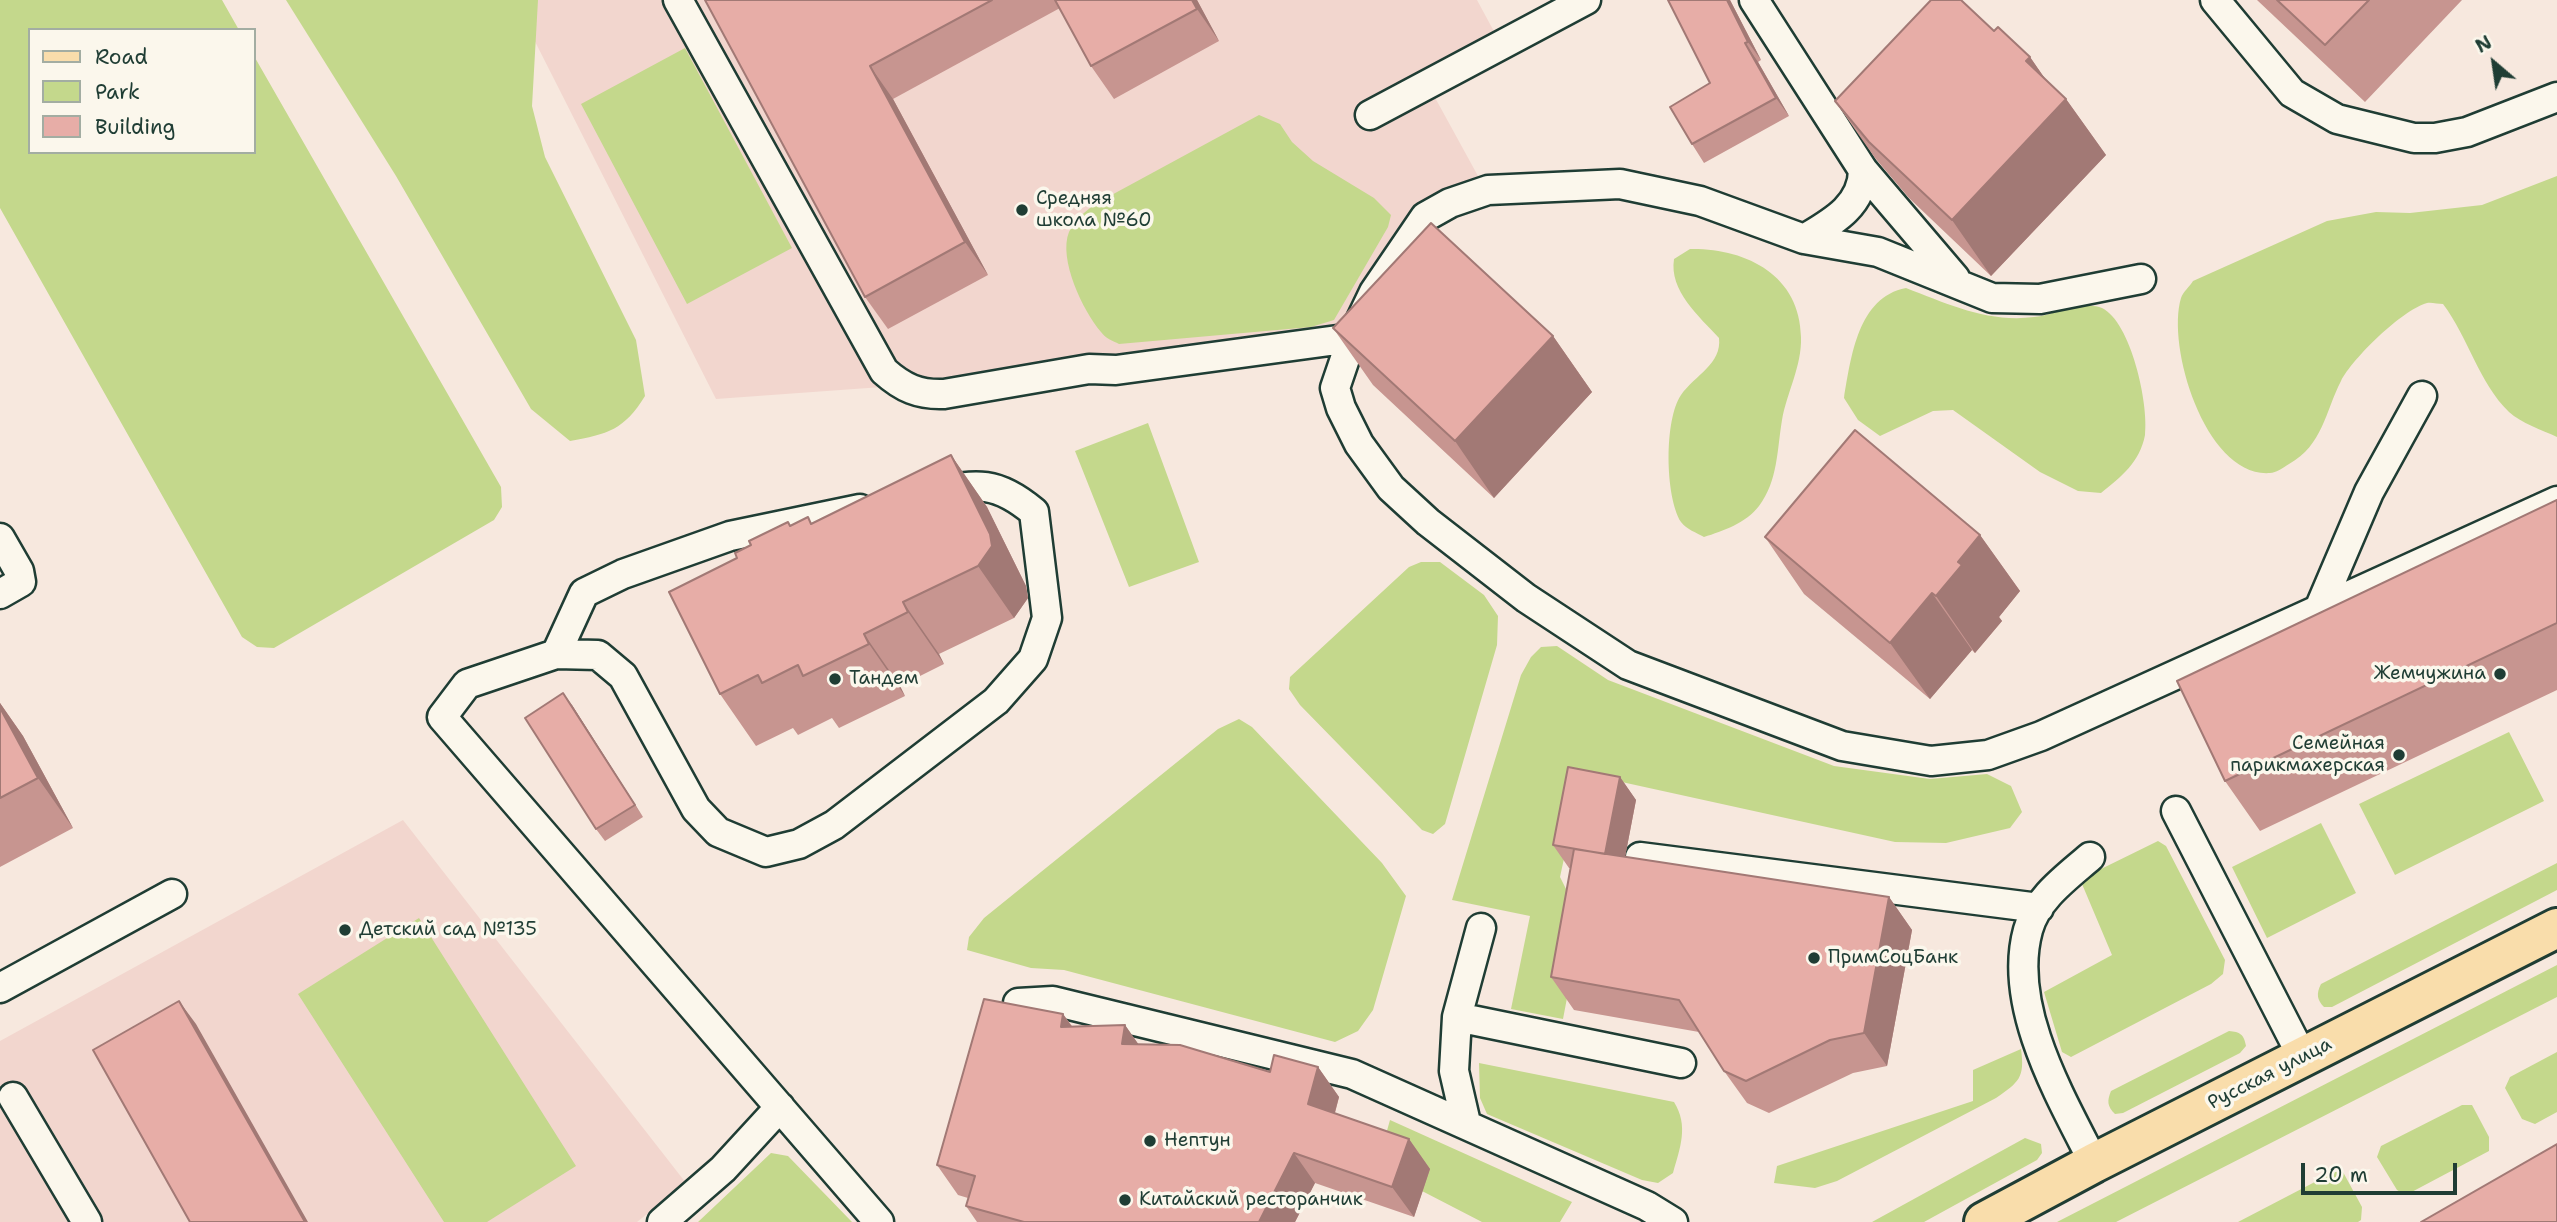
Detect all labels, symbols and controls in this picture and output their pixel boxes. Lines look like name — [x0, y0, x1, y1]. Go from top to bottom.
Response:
legend — [28, 28, 256, 154]
north arrow — [2459, 28, 2529, 98]
text: N — [2471, 30, 2496, 59]
text: Road — [95, 43, 148, 71]
text: Park — [95, 78, 140, 106]
text: Building — [95, 113, 175, 141]
place label: Средняя школа №60 — [1036, 188, 1152, 232]
marker: Средняя школа №60 — [1014, 202, 1030, 218]
place label: Жемчужина — [2374, 663, 2486, 685]
marker: Жемчужина — [2492, 666, 2508, 682]
place label: Тандем — [849, 668, 919, 690]
marker: Тандем — [827, 671, 843, 687]
place label: Семейная парикмахерская — [2230, 733, 2385, 777]
marker: Семейная парикмахерская — [2391, 747, 2407, 763]
place label: Детский сад №135 — [359, 919, 537, 941]
marker: Детский сад №135 — [337, 922, 353, 938]
place label: ПримСоцБанк — [1828, 947, 1958, 969]
marker: ПримСоцБанк — [1806, 950, 1822, 966]
street label: Русская улица — [2204, 1033, 2336, 1115]
place label: Нептун — [1164, 1130, 1231, 1152]
marker: Нептун — [1142, 1133, 1158, 1149]
scale bar — [2305, 1148, 2461, 1192]
text: 20 m — [2314, 1161, 2368, 1189]
place label: Китайский ресторанчик — [1139, 1189, 1363, 1211]
marker: Китайский ресторанчик — [1117, 1192, 1133, 1208]

